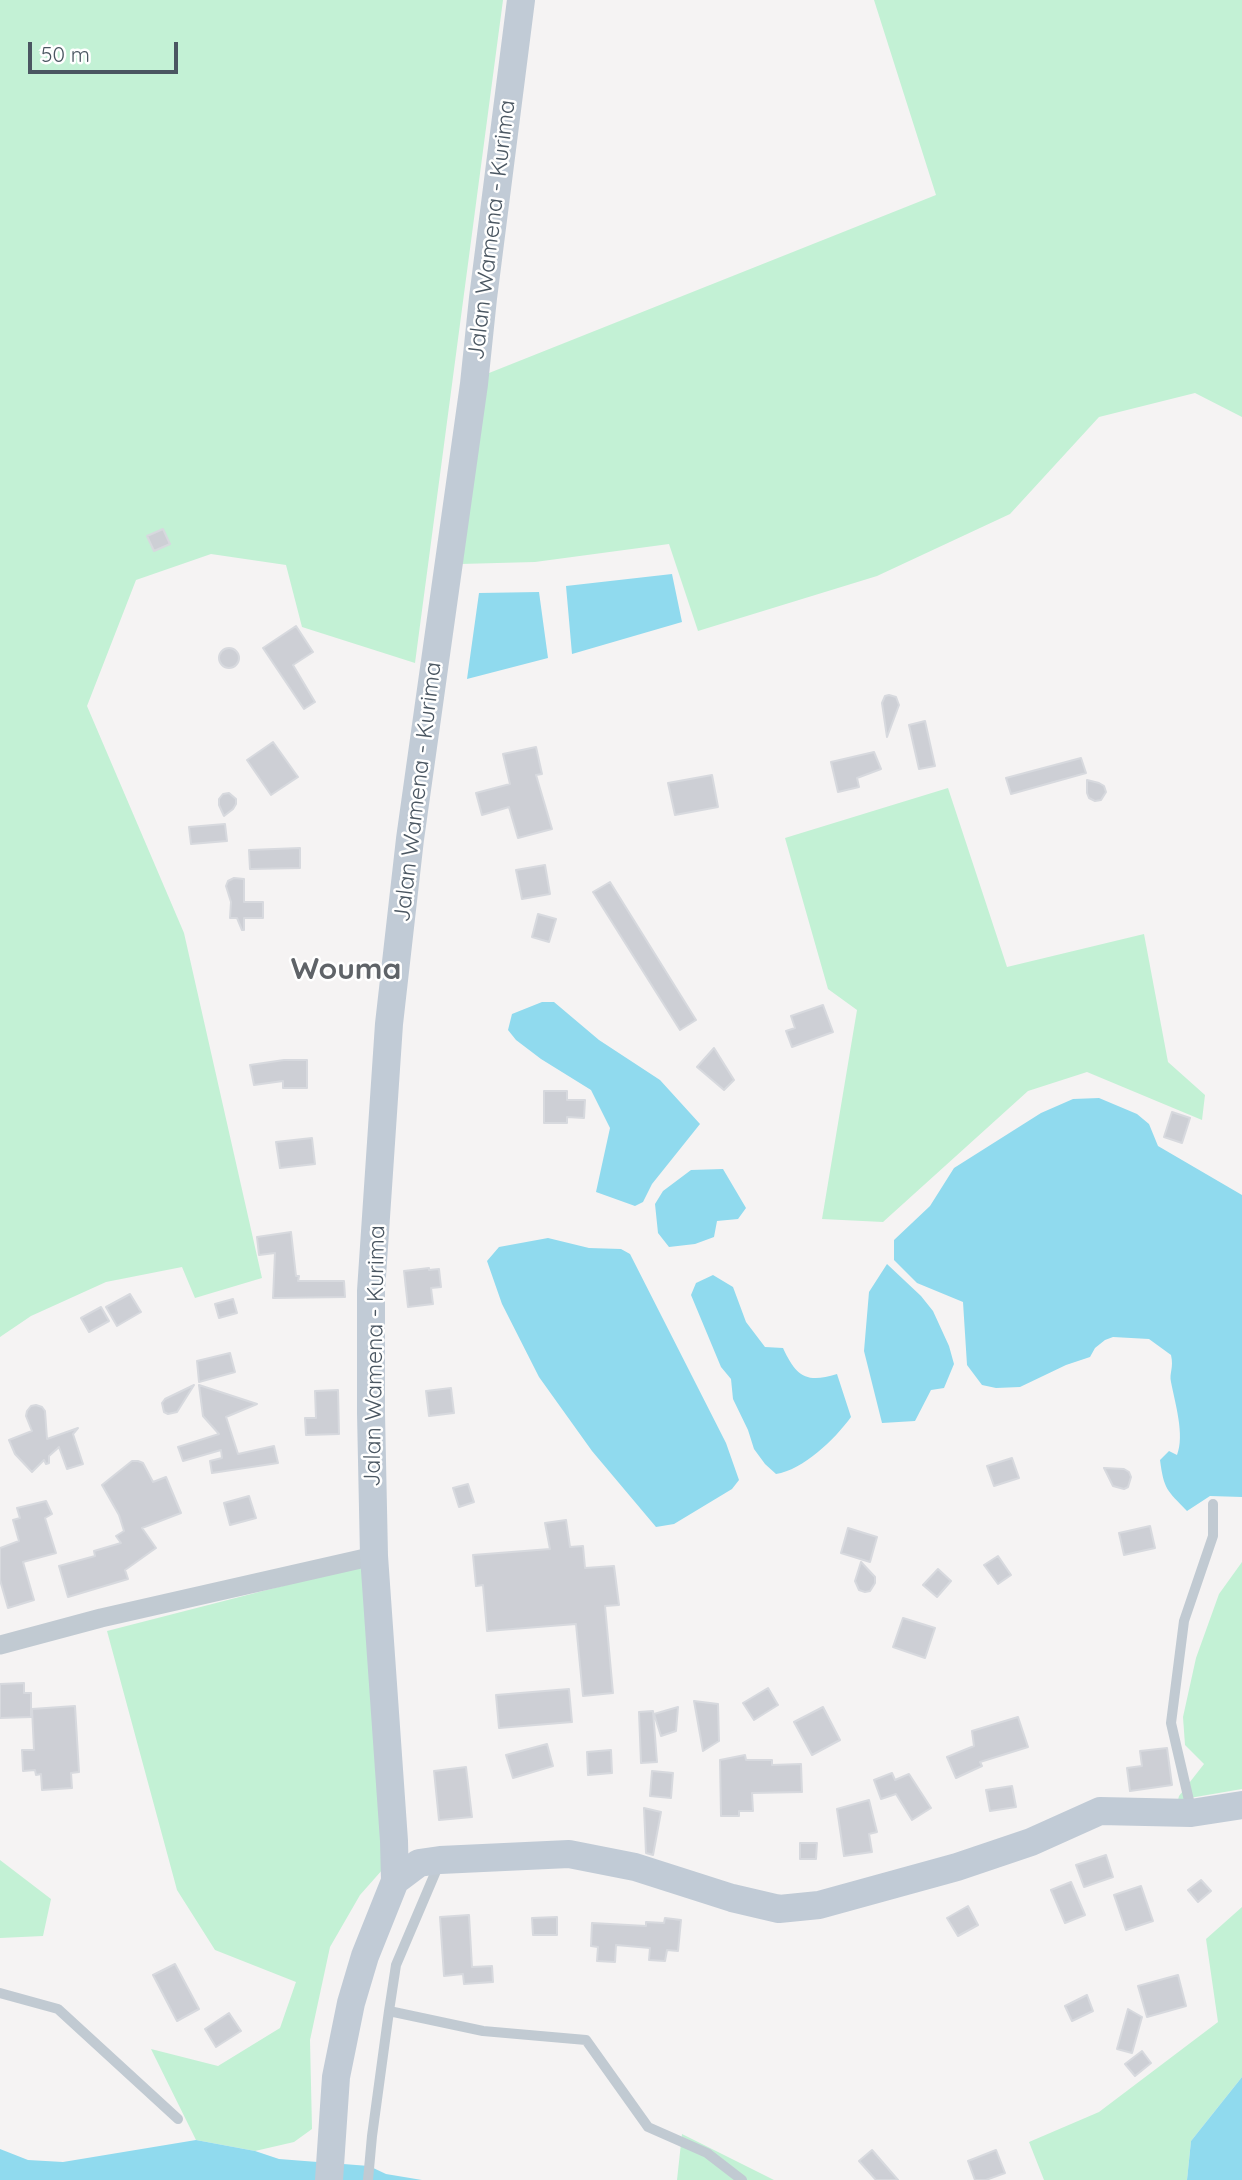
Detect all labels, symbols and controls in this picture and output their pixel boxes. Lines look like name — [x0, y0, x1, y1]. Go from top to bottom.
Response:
scale bar — [32, 28, 182, 72]
text: 50 m — [41, 41, 90, 67]
street label: Jalan Wamena - Kurima — [462, 98, 522, 362]
street label: Jalan Wamena - Kurima — [388, 660, 448, 924]
district label: Wouma — [291, 952, 401, 988]
street label: Jalan Wamena - Kurima — [359, 1225, 391, 1487]

